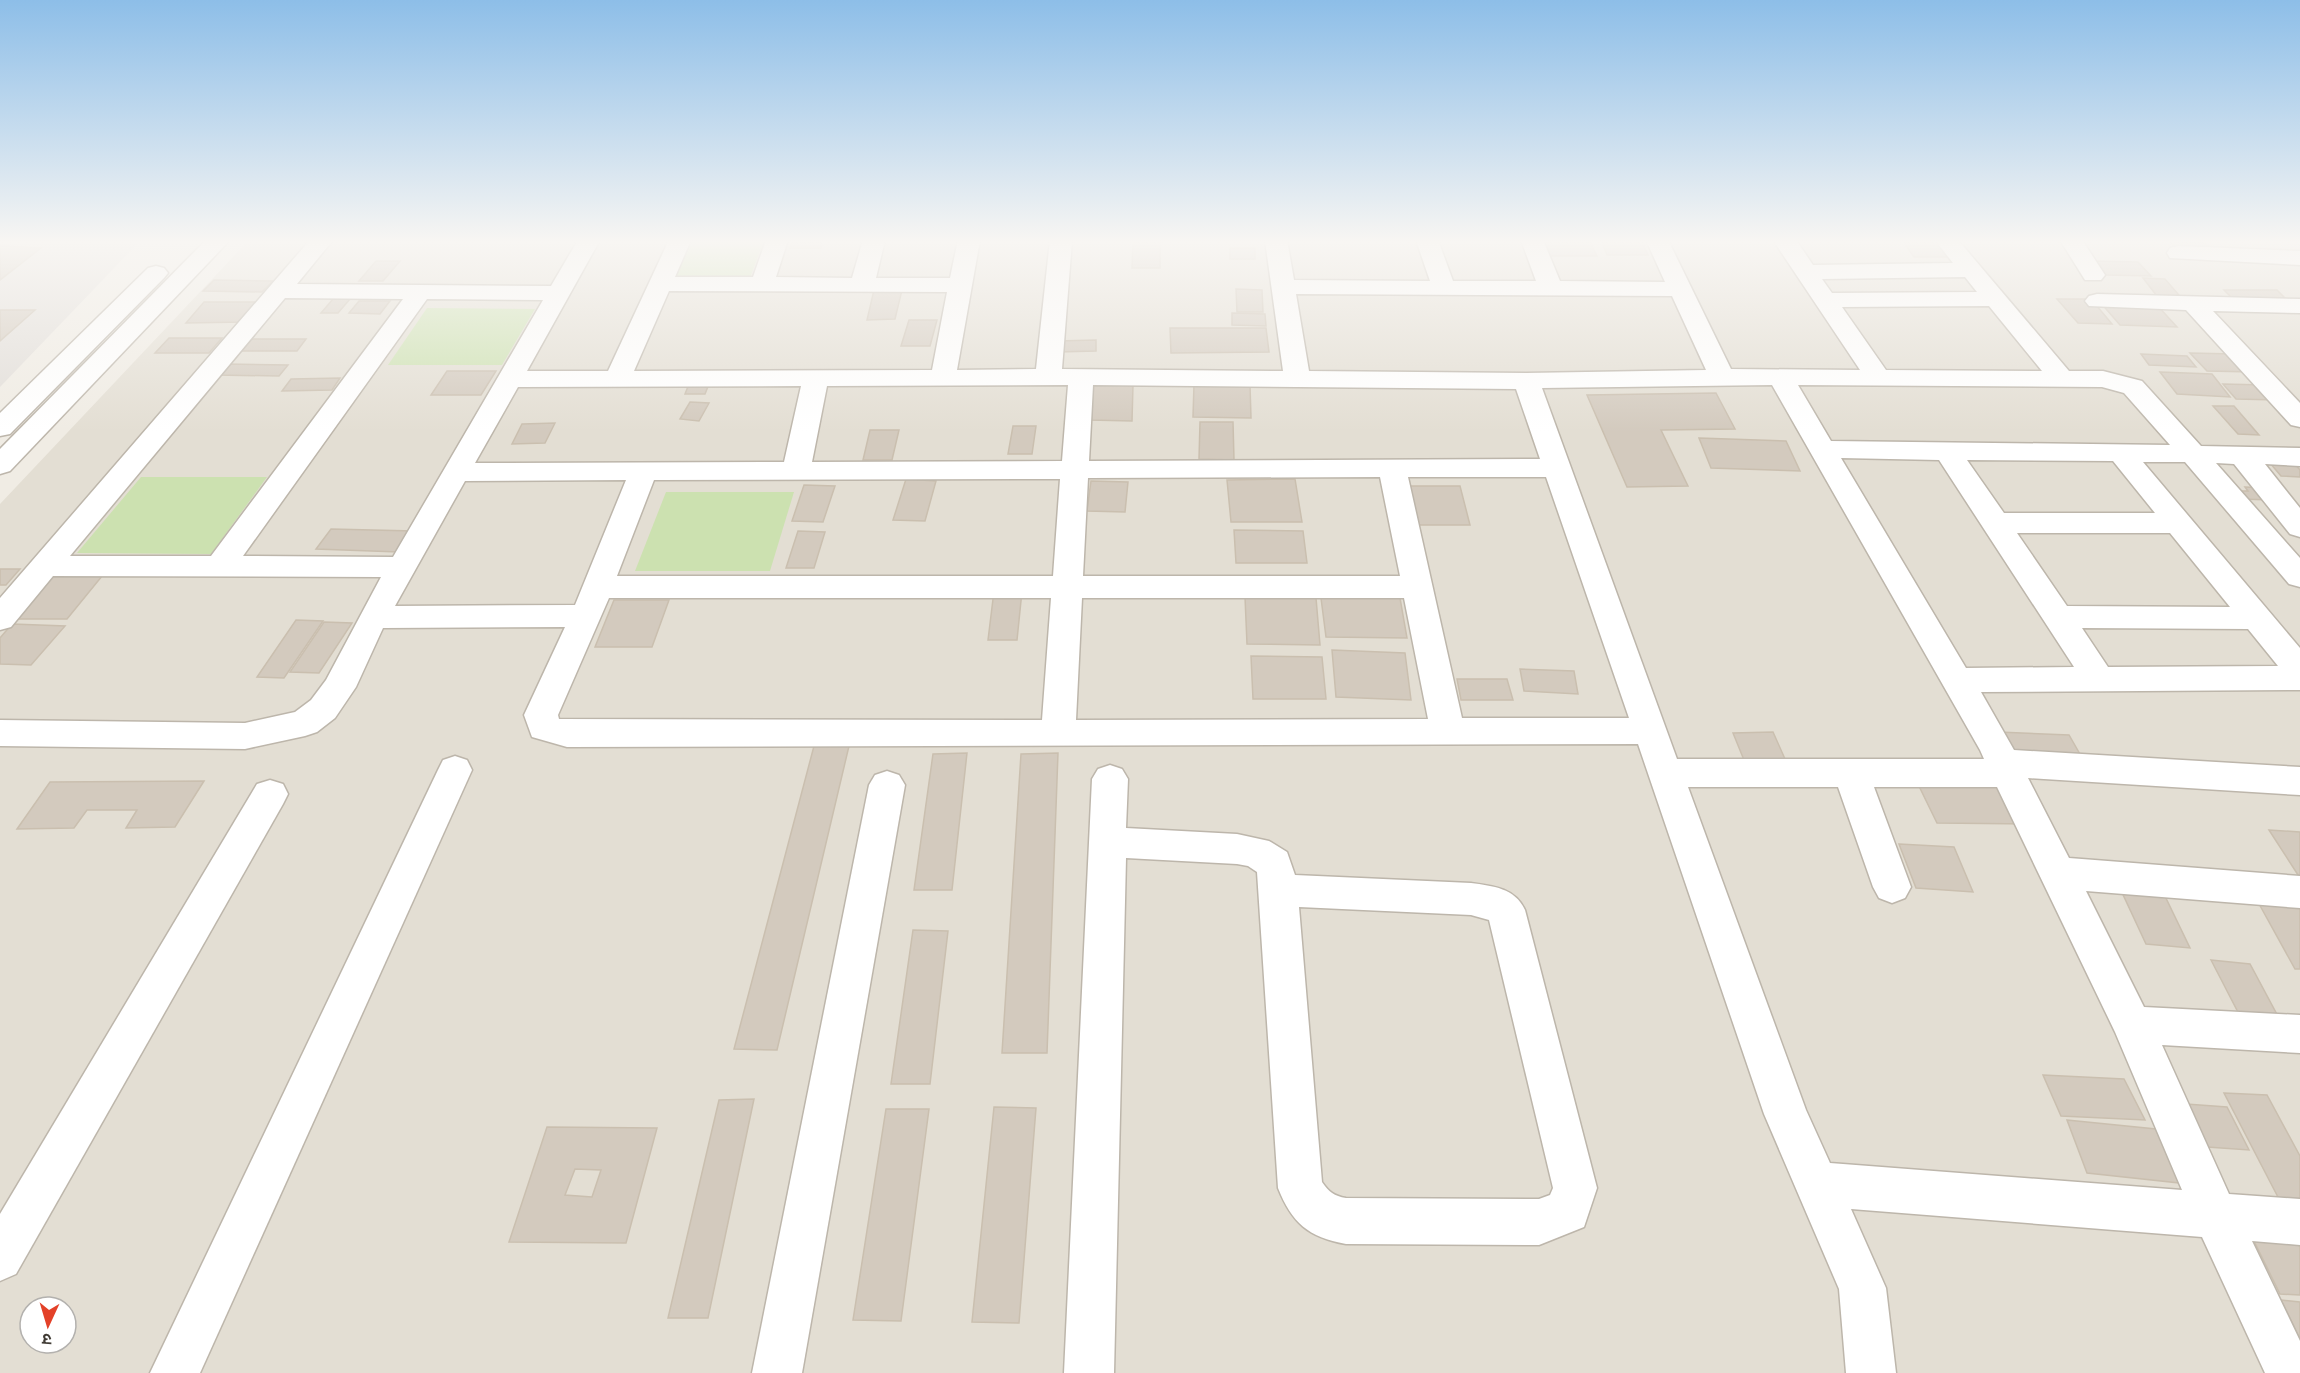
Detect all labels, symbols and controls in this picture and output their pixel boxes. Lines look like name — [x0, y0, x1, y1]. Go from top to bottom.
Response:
north arrow — [18, 1295, 78, 1355]
text: उ — [41, 1330, 52, 1349]

